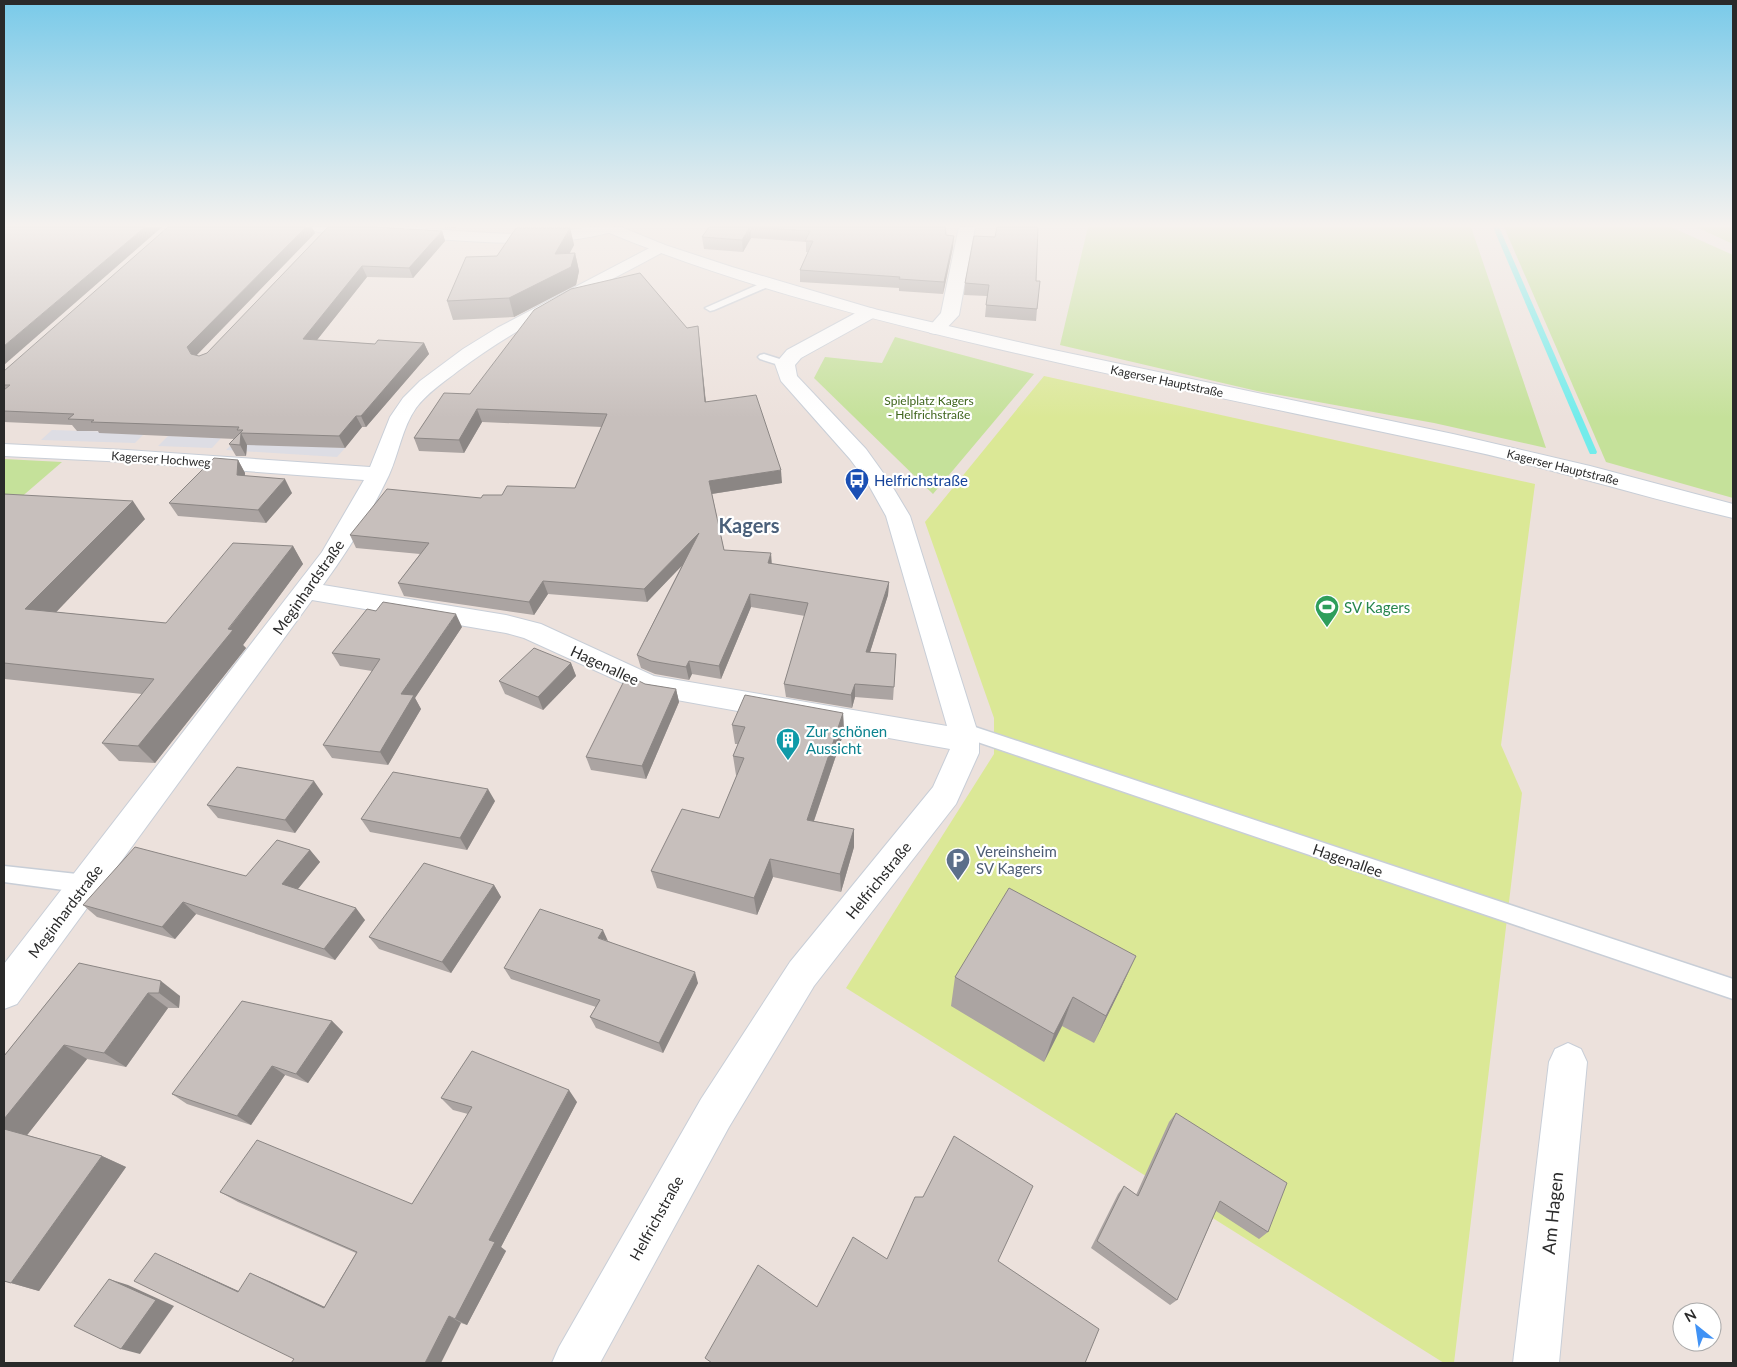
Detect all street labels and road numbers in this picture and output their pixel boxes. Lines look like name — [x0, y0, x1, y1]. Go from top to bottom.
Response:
street label: Kagerser Hauptstraße — [1109, 362, 1225, 400]
street label: Kagerser Hauptstraße — [1505, 446, 1621, 488]
street label: Kagerser Hochweg — [111, 448, 211, 470]
street label: Meginhardstraße — [268, 536, 348, 638]
street label: Hagenallee — [568, 641, 642, 689]
street label: Helfrichstraße — [841, 838, 915, 922]
street label: Hagenallee — [1311, 840, 1386, 880]
street label: Meginhardstraße — [24, 861, 106, 961]
street label: Am Hagen — [1537, 1171, 1567, 1255]
street label: Helfrichstraße — [625, 1173, 687, 1263]

